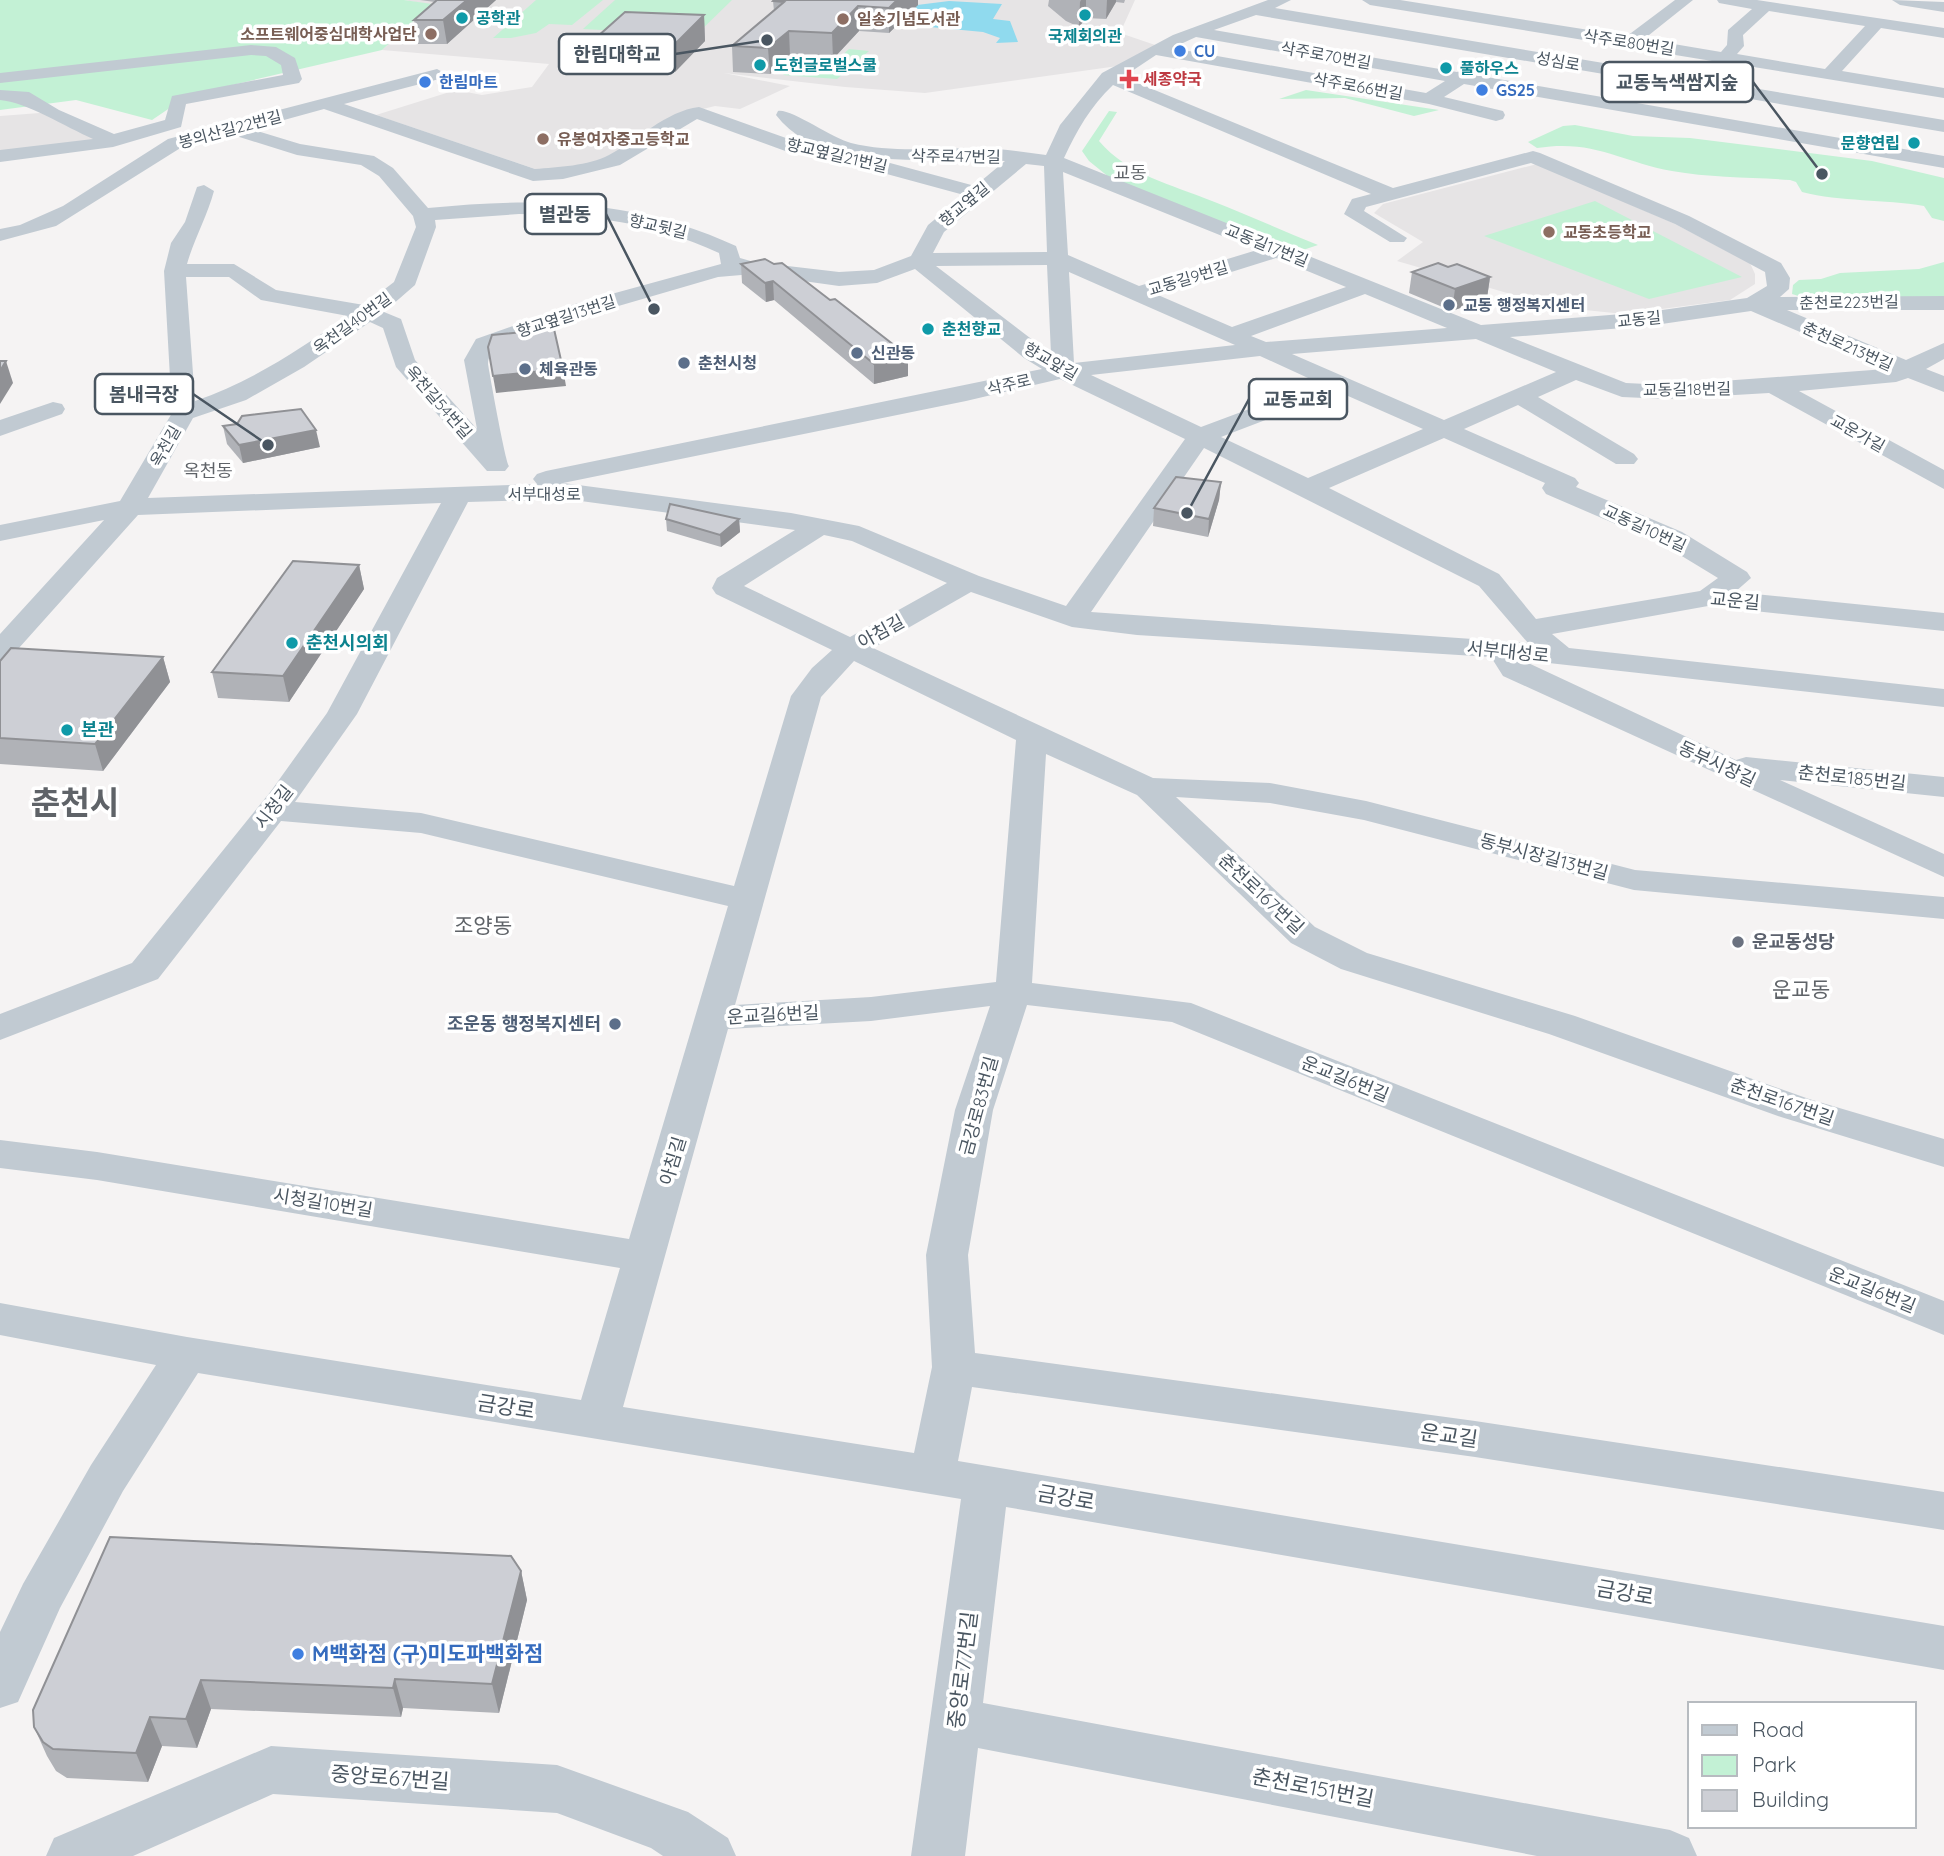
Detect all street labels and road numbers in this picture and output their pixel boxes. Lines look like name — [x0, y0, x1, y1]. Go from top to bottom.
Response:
street label: 삭주로80번길 — [1582, 25, 1676, 59]
street label: 삭주로70번길 — [1279, 37, 1373, 73]
street label: 성심로 — [1535, 47, 1582, 75]
street label: 삭주로66번길 — [1312, 68, 1404, 104]
street label: 봉의산길22번길 — [176, 106, 284, 152]
street label: 향교옆길21번길 — [785, 134, 889, 176]
street label: 삭주로47번길 — [911, 145, 1001, 167]
street label: 향교옆길 — [935, 177, 993, 231]
street label: 향교뒷길 — [627, 210, 689, 242]
street label: 교동길17번길 — [1223, 219, 1311, 271]
street label: 교동길9번길 — [1146, 256, 1230, 300]
street label: 옥천길40번길 — [309, 288, 395, 358]
street label: 향교옆길13번길 — [514, 291, 618, 341]
street label: 춘천로223번길 — [1799, 291, 1899, 313]
street label: 교동길 — [1616, 307, 1662, 331]
street label: 춘천로213번길 — [1800, 317, 1896, 375]
street label: 향교앞길 — [1020, 338, 1082, 384]
street label: 옥천길54번길 — [402, 361, 476, 443]
street label: 삭주로 — [985, 369, 1033, 399]
street label: 교동길18번길 — [1643, 378, 1731, 400]
street label: 교운가길 — [1827, 410, 1889, 456]
street label: 옥천길 — [145, 422, 185, 470]
street label: 서부대성로 — [507, 484, 581, 504]
street label: 교동길10번길 — [1600, 500, 1690, 556]
street label: 교운길 — [1709, 587, 1761, 614]
street label: 아침길 — [853, 609, 908, 654]
street label: 서부대성로 — [1466, 636, 1550, 667]
street label: 동부시장길 — [1675, 736, 1760, 791]
street label: 춘천로185번길 — [1797, 760, 1907, 795]
street label: 시청길 — [249, 780, 298, 833]
street label: 동부시장길13번길 — [1477, 828, 1611, 885]
street label: 춘천로167번길 — [1214, 848, 1309, 939]
street label: 운교길6번길 — [726, 1001, 820, 1028]
street label: 운교길6번길 — [1298, 1051, 1392, 1107]
street label: 금강로83번길 — [954, 1054, 1003, 1158]
street label: 춘천로167번길 — [1727, 1073, 1837, 1130]
street label: 아침길 — [654, 1134, 691, 1188]
street label: 시청길10번길 — [272, 1183, 374, 1222]
street label: 운교길6번길 — [1825, 1262, 1919, 1318]
street label: 금강로 — [475, 1389, 537, 1423]
street label: 운교길 — [1419, 1418, 1480, 1452]
street label: 금강로 — [1035, 1479, 1097, 1515]
street label: 금강로 — [1594, 1574, 1656, 1610]
street label: 중앙로77번길 — [942, 1610, 982, 1730]
street label: 중앙로67번길 — [330, 1760, 450, 1794]
street label: 춘천로151번길 — [1250, 1762, 1376, 1812]

